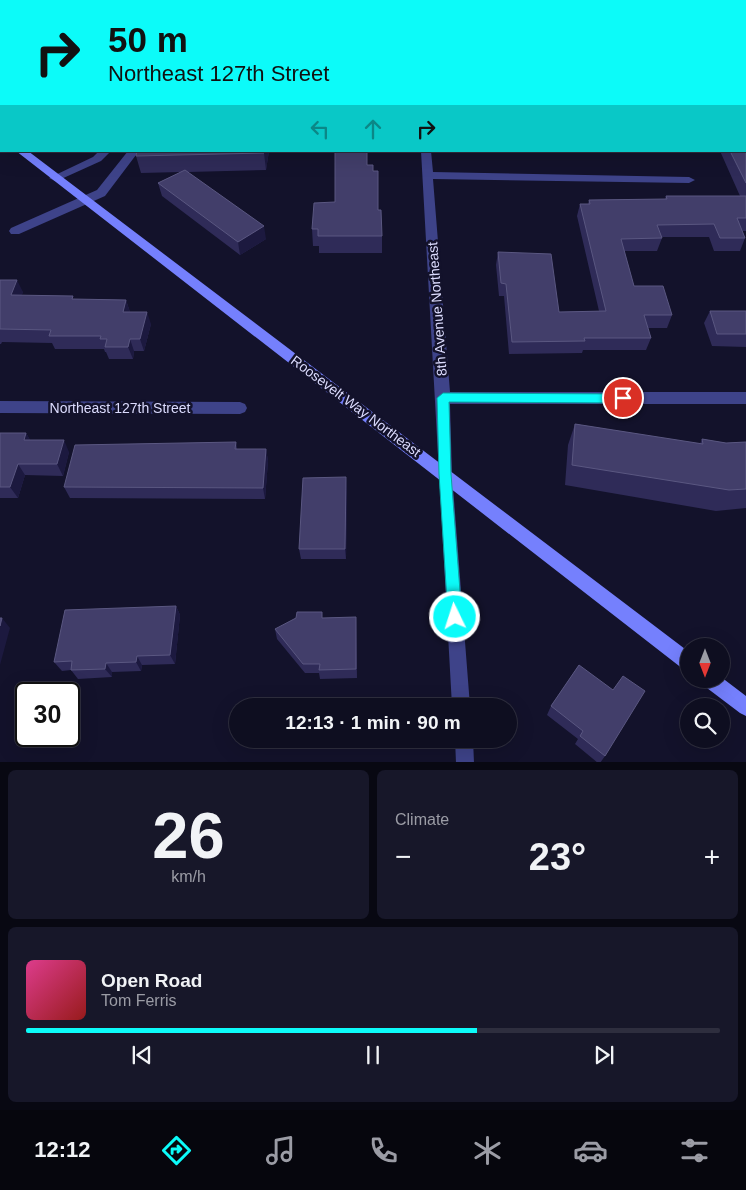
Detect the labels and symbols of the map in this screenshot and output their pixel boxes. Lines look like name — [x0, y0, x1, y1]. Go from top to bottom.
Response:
street label: 8th Avenue Northeast — [424, 241, 450, 377]
street label: Roosevelt Way Northeast — [288, 352, 424, 460]
pin — [602, 377, 644, 419]
street label: Northeast 127th Street — [50, 400, 191, 416]
position arrow — [428, 590, 480, 642]
north arrow — [680, 638, 730, 688]
speed limit sign: 30 — [15, 682, 80, 747]

